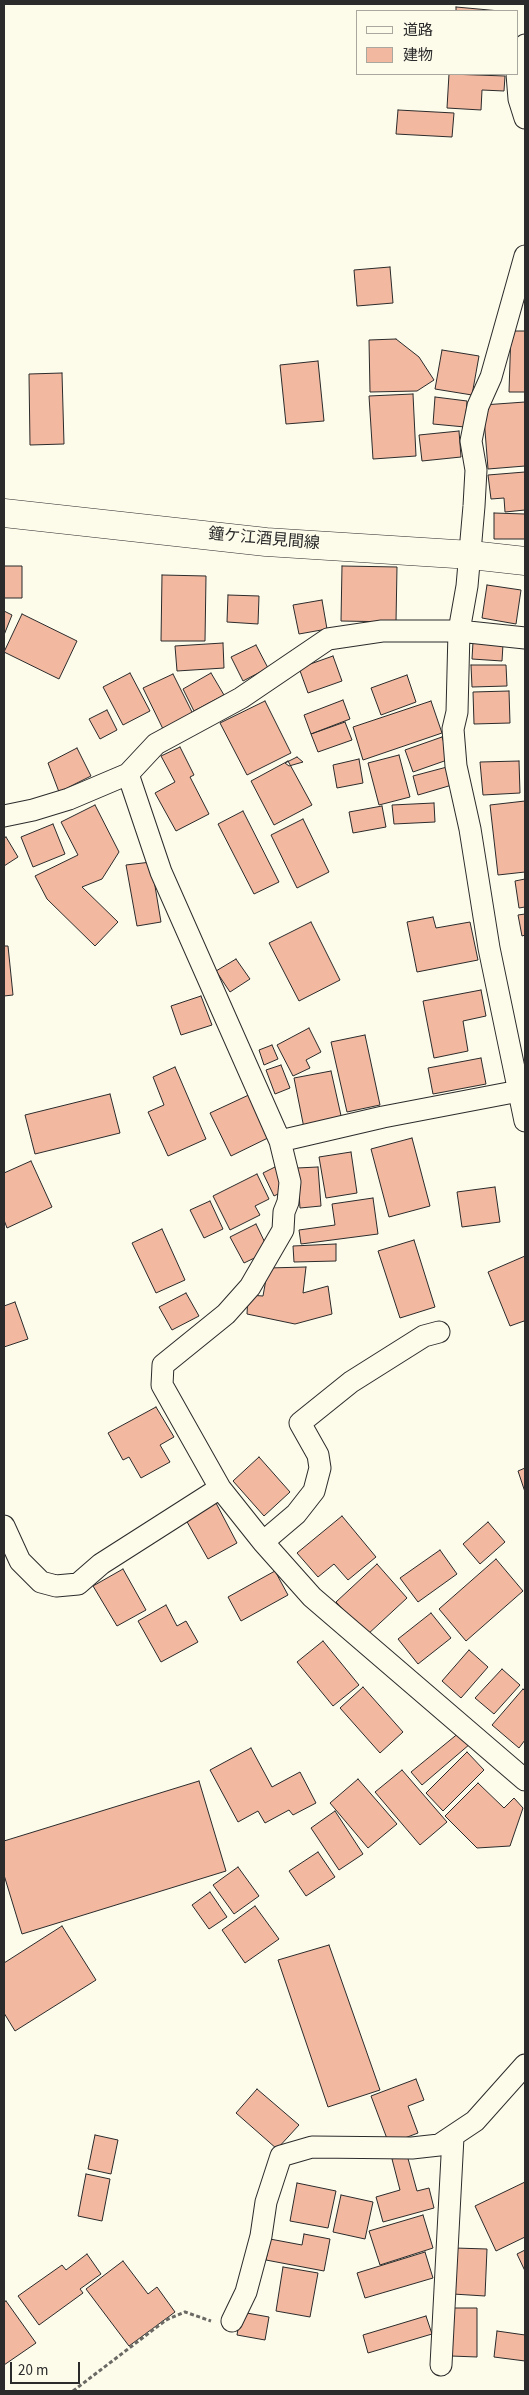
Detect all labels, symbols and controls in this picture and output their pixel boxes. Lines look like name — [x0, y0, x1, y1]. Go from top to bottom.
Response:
legend — [356, 10, 519, 75]
text: 道路 — [403, 20, 433, 41]
text: 建物 — [403, 45, 433, 66]
street label: 鐘ケ江酒見間線 — [207, 526, 321, 554]
scale bar — [12, 2352, 82, 2384]
text: 20 m — [18, 2360, 48, 2381]

